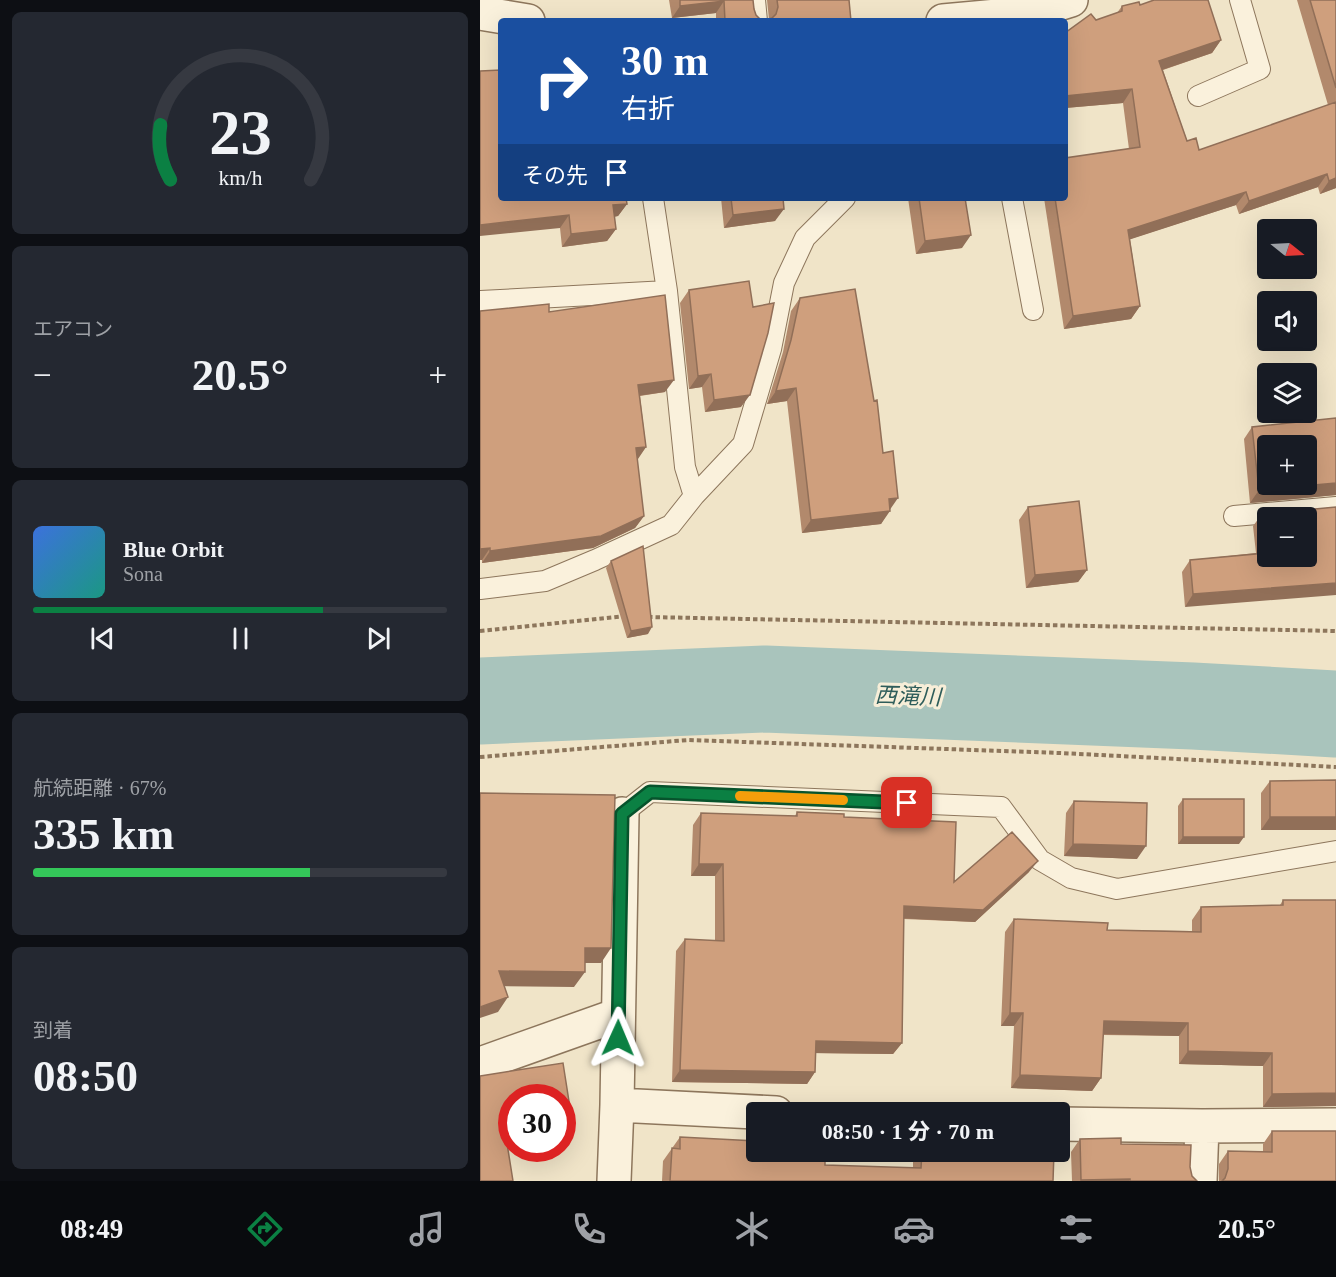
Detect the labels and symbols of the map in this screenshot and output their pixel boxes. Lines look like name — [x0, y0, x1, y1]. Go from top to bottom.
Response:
north arrow — [1257, 219, 1317, 279]
water label: 西滝川 — [875, 682, 943, 710]
pin — [881, 777, 932, 828]
position arrow — [586, 1006, 650, 1070]
speed limit sign: 30 — [498, 1084, 576, 1162]

